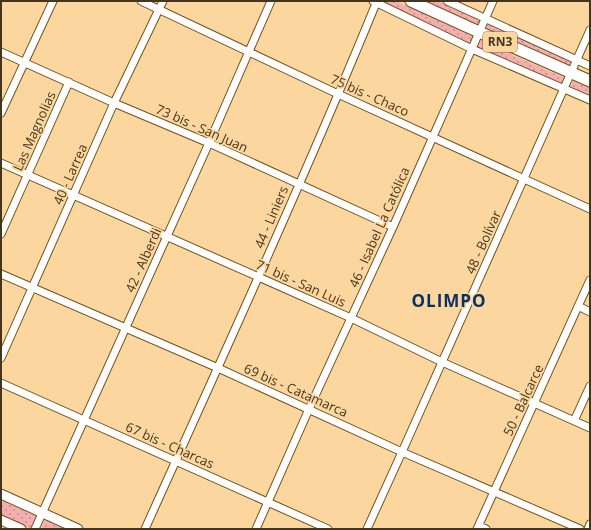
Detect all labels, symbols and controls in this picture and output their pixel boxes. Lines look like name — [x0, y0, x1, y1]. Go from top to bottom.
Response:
road number: RN3 — [483, 32, 517, 52]
street label: 75 bis - Chaco — [328, 70, 412, 120]
street label: Las Magnolias — [8, 88, 60, 174]
street label: 73 bis - San Juan — [153, 100, 251, 156]
street label: 40 - Larrea — [49, 141, 91, 207]
street label: 46 - Isabel La Católica — [344, 164, 414, 290]
street label: 44 - Liniers — [250, 183, 292, 251]
street label: 48 - Bolívar — [461, 207, 505, 277]
street label: 42 - Alberdi — [121, 225, 165, 295]
street label: 71 bis - San Luis — [253, 255, 349, 311]
district label: OLIMPO — [412, 289, 487, 312]
street label: 69 bis - Catamarca — [241, 359, 351, 421]
street label: 50 - Balcarce — [499, 361, 547, 439]
street label: 67 bis - Charcas — [123, 417, 217, 473]

